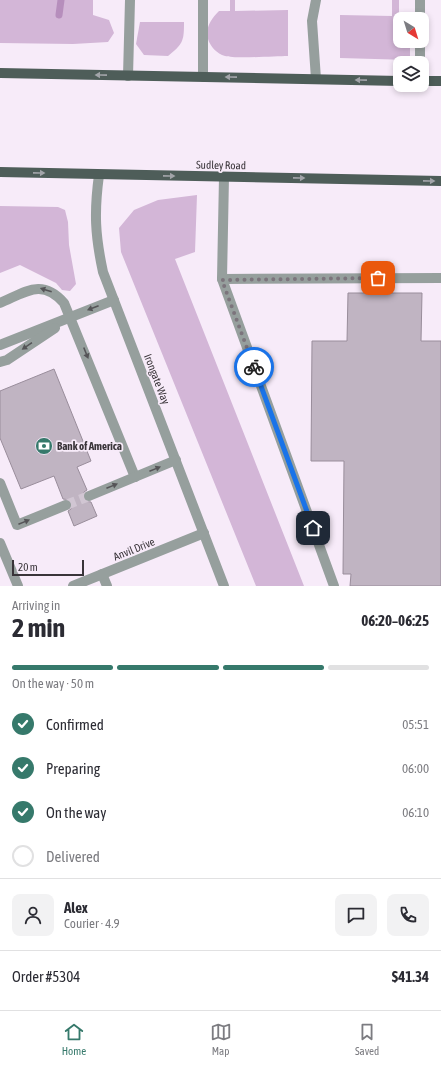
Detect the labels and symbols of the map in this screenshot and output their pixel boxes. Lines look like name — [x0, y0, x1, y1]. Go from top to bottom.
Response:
north arrow — [393, 12, 429, 48]
one-way arrow — [94, 72, 107, 78]
one-way arrow — [225, 74, 237, 81]
one-way arrow — [354, 77, 367, 83]
street label: Sudley Road — [196, 159, 246, 171]
one-way arrow — [33, 170, 46, 176]
one-way arrow — [163, 173, 176, 179]
one-way arrow — [293, 175, 305, 182]
one-way arrow — [423, 178, 436, 184]
pin — [361, 261, 395, 295]
one-way arrow — [39, 287, 51, 293]
one-way arrow — [86, 306, 98, 312]
one-way arrow — [22, 342, 32, 350]
one-way arrow — [83, 347, 89, 359]
courier — [234, 347, 274, 387]
street label: Irongate Way — [142, 352, 172, 406]
bank icon: Bank of America — [34, 436, 54, 456]
place label: Bank of America — [57, 440, 122, 452]
one-way arrow — [150, 465, 162, 471]
one-way arrow — [107, 483, 119, 489]
pin — [296, 511, 330, 545]
one-way arrow — [18, 519, 30, 525]
street label: Anvil Drive — [112, 535, 156, 563]
scale bar — [12, 558, 84, 577]

